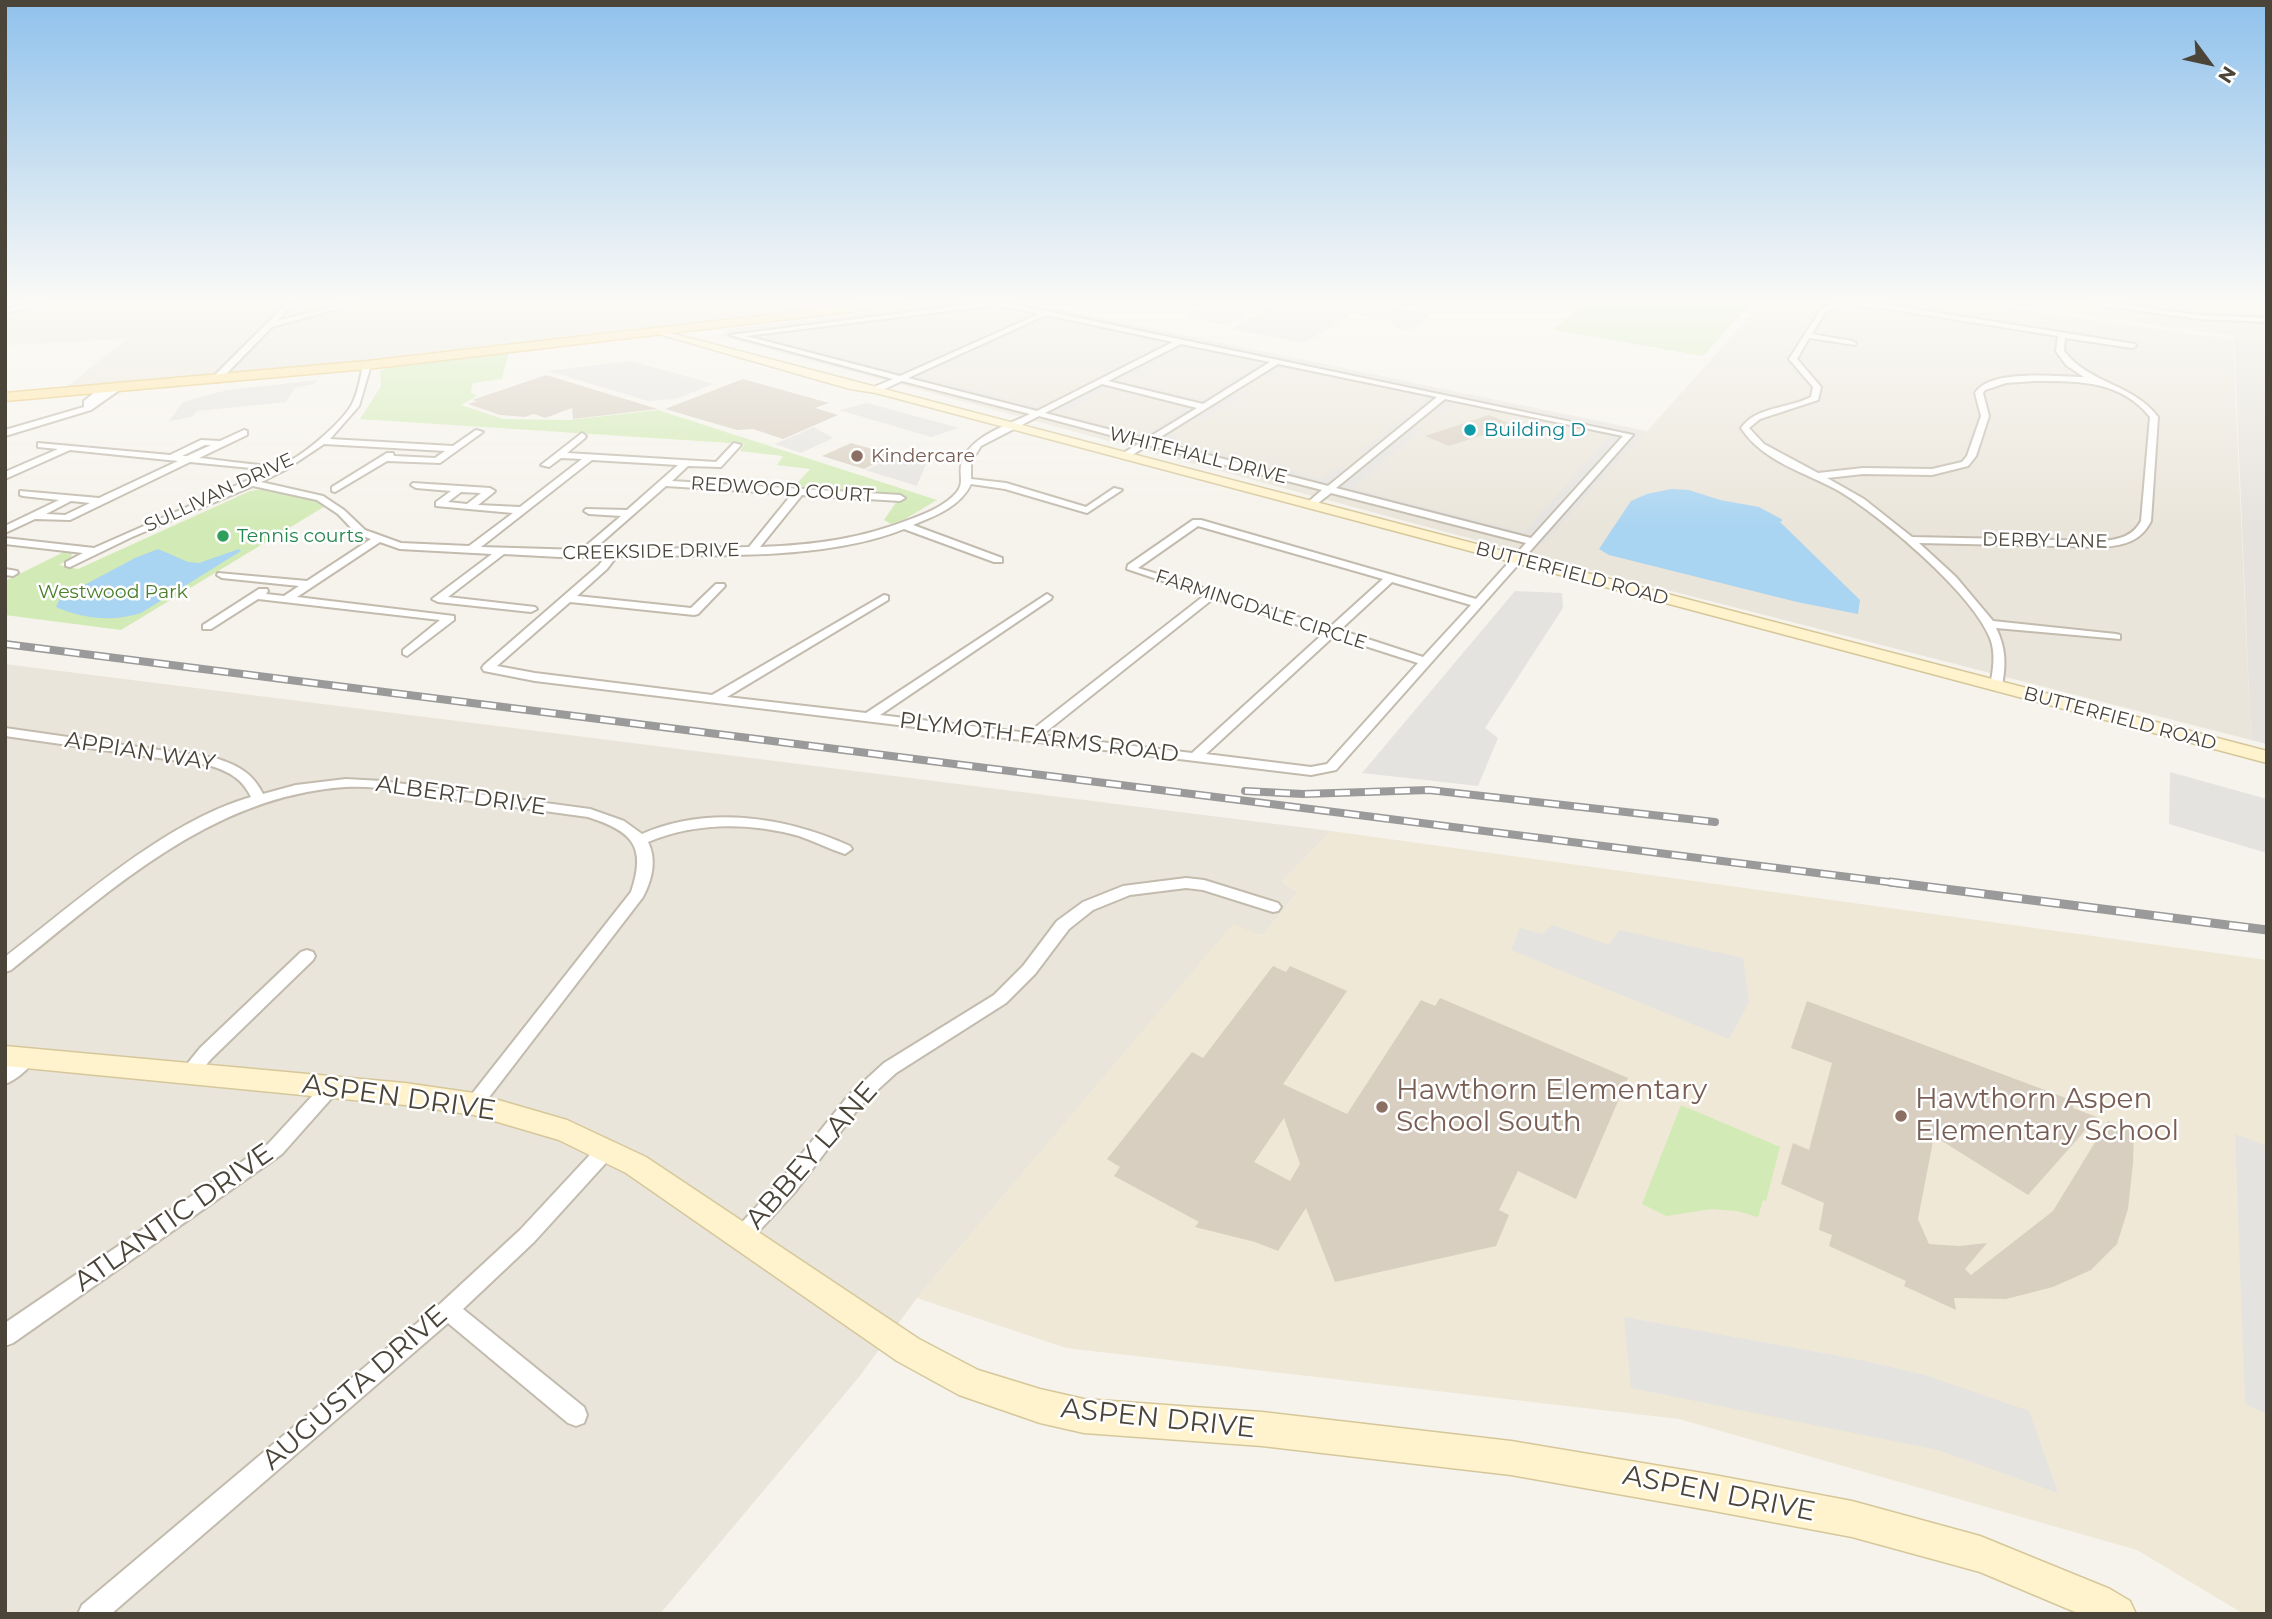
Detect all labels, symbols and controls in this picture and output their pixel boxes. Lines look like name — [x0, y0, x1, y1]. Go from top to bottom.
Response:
north arrow — [2174, 28, 2244, 98]
text: N — [2213, 62, 2241, 87]
place label: Building D — [1484, 419, 1586, 441]
marker: Building D — [1462, 422, 1478, 438]
street label: WHITEHALL DRIVE — [1107, 423, 1289, 489]
place label: Kindercare — [871, 445, 975, 467]
street label: SULLIVAN DRIVE — [141, 448, 297, 538]
marker: Kindercare — [849, 448, 865, 464]
street label: REDWOOD COURT — [690, 472, 874, 508]
place label: Tennis courts — [237, 525, 363, 547]
marker: Tennis courts — [215, 528, 231, 544]
street label: DERBY LANE — [1982, 529, 2108, 553]
street label: BUTTERFIELD ROAD — [1473, 537, 1671, 611]
street label: CREEKSIDE DRIVE — [562, 539, 740, 565]
street label: FARMINGDALE CIRCLE — [1152, 565, 1370, 655]
park label: Westwood Park — [38, 581, 188, 603]
street label: BUTTERFIELD ROAD — [2021, 682, 2219, 756]
street label: PLYMOTH FARMS ROAD — [898, 707, 1180, 769]
street label: APPIAN WAY — [63, 726, 217, 778]
street label: ALBERT DRIVE — [374, 770, 548, 822]
street label: ASPEN DRIVE — [300, 1068, 498, 1128]
place label: Hawthorn Elementary School South — [1396, 1074, 1707, 1140]
street label: ABBEY LANE — [739, 1076, 885, 1236]
place label: Hawthorn Aspen Elementary School — [1915, 1083, 2179, 1149]
marker: Hawthorn Elementary School South — [1374, 1099, 1390, 1115]
marker: Hawthorn Aspen Elementary School — [1893, 1108, 1909, 1124]
street label: ATLANTIC DRIVE — [68, 1137, 280, 1299]
street label: AUGUSTA DRIVE — [256, 1298, 454, 1478]
street label: ASPEN DRIVE — [1059, 1392, 1257, 1446]
street label: ASPEN DRIVE — [1620, 1459, 1818, 1529]

